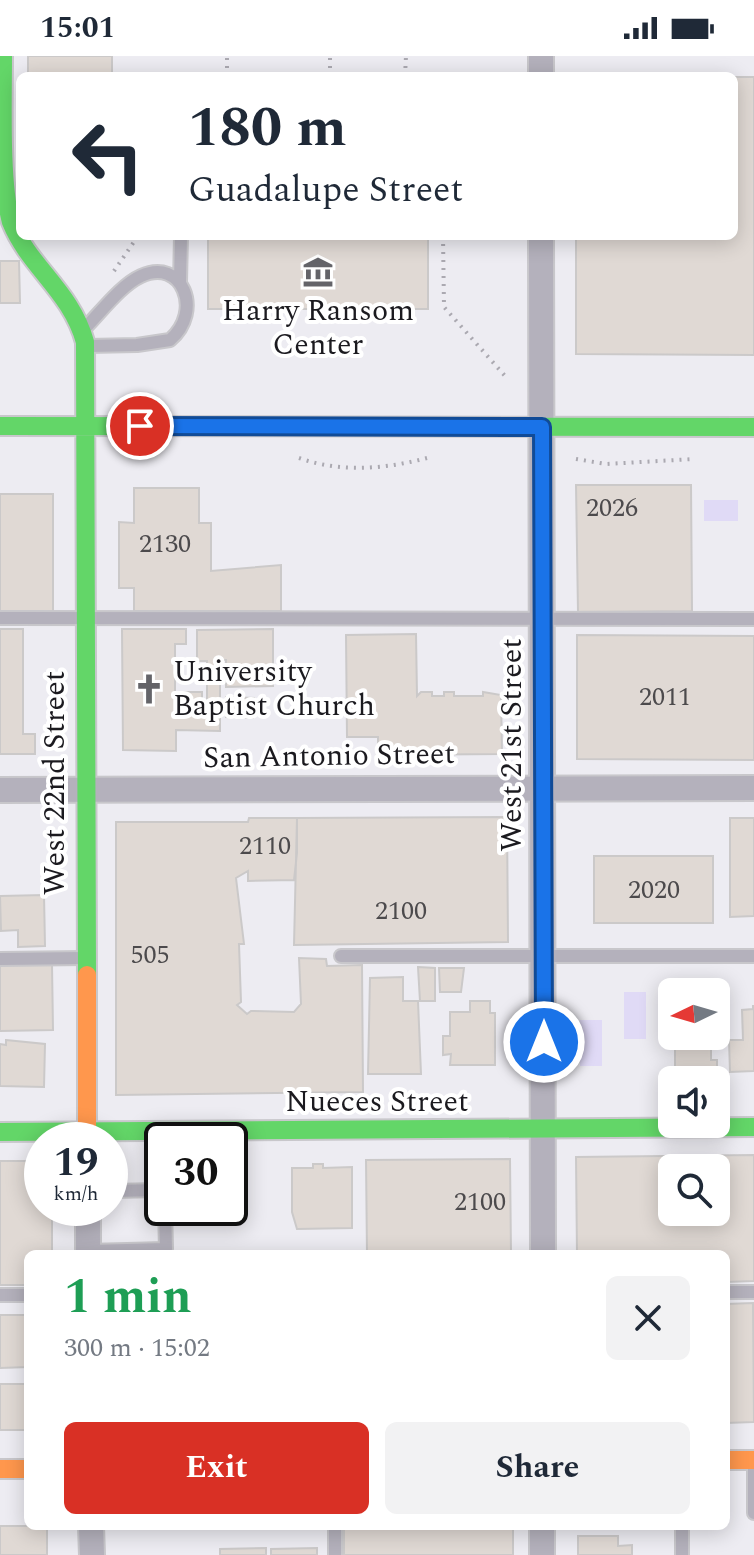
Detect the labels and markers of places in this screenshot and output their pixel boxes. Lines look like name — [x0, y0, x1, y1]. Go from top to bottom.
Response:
museum icon: Harry Ransom Center — [301, 255, 335, 289]
place label: Harry Ransom Center — [222, 288, 414, 368]
pin — [106, 392, 174, 460]
place label: University Baptist Church — [173, 649, 375, 729]
church icon: University Baptist Church — [132, 672, 166, 706]

